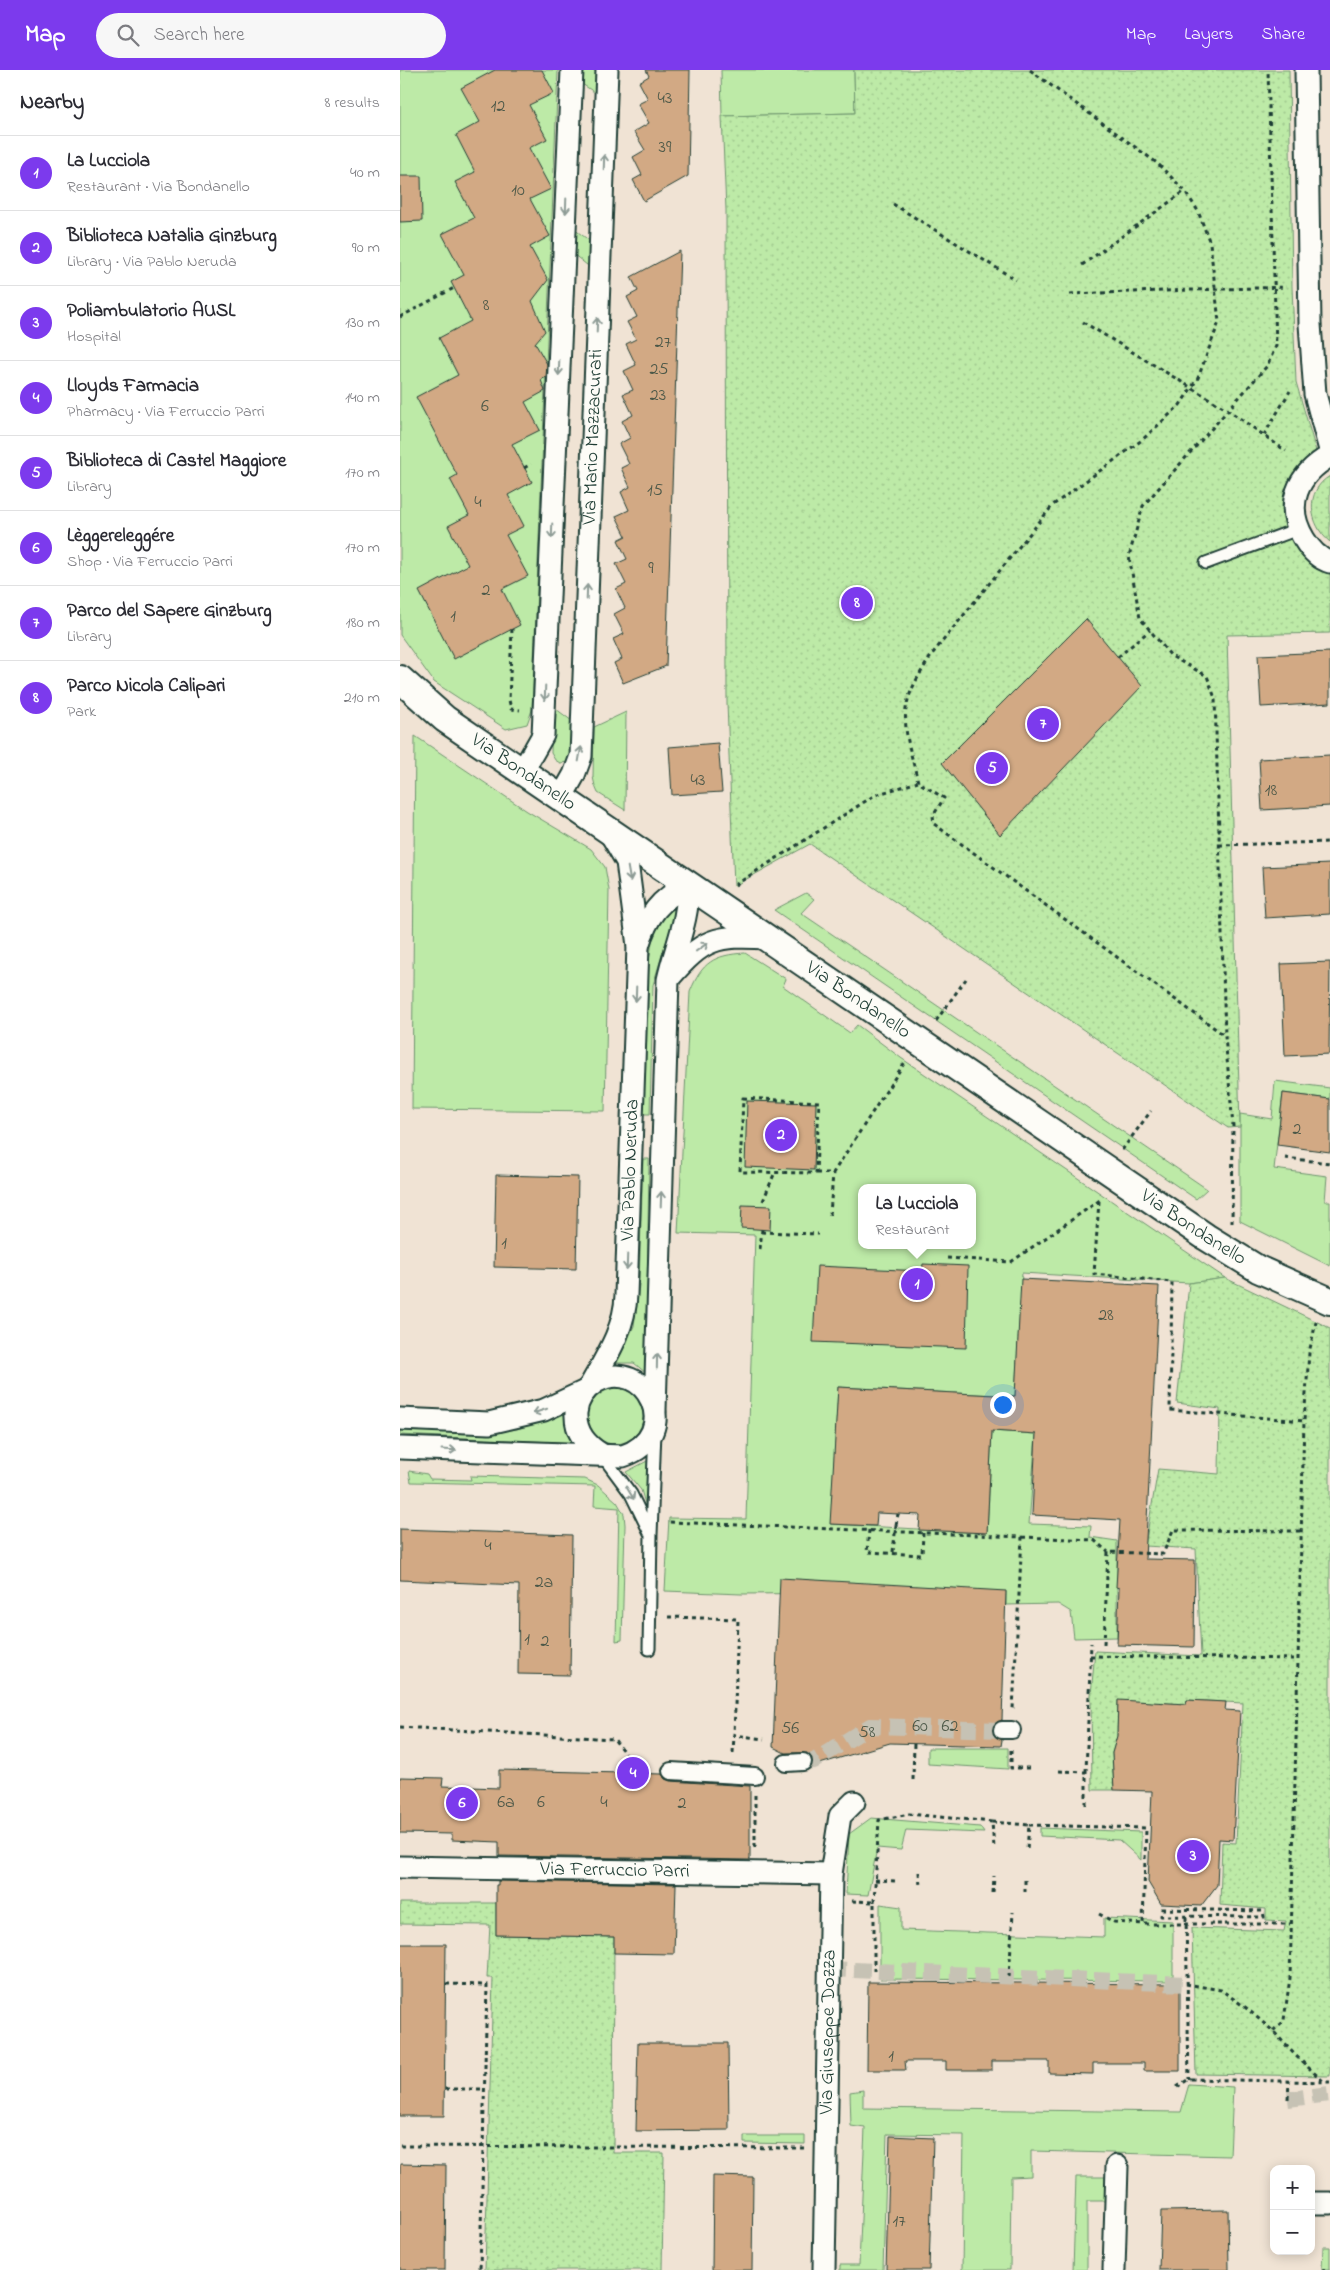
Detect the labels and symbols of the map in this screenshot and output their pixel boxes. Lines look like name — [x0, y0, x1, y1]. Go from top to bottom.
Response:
house number: 43 — [658, 86, 672, 112]
house number: 12 — [491, 94, 505, 120]
house number: 39 — [659, 135, 672, 161]
one-way arrow — [599, 155, 608, 171]
house number: 10 — [511, 178, 525, 204]
one-way arrow — [561, 198, 571, 214]
house number: 8 — [483, 293, 490, 319]
one-way arrow — [593, 317, 602, 333]
house number: 27 — [655, 330, 672, 356]
street label: Via Mario Mazzacurati — [575, 348, 611, 526]
house number: 25 — [649, 357, 669, 383]
one-way arrow — [554, 360, 564, 376]
house number: 23 — [650, 383, 666, 409]
house number: 6 — [481, 394, 489, 420]
house number: 15 — [647, 478, 663, 504]
house number: 4 — [474, 490, 482, 516]
one-way arrow — [548, 523, 557, 539]
house number: 9 — [648, 556, 654, 582]
house number: 2 — [482, 578, 491, 604]
one-way arrow — [583, 584, 592, 600]
pin: 8 — [841, 584, 873, 622]
house number: 1 — [450, 604, 456, 630]
one-way arrow — [541, 685, 550, 701]
pin: 7 — [1027, 705, 1059, 743]
street label: Via Bondanello — [464, 726, 582, 819]
one-way arrow — [576, 747, 586, 763]
pin: 5 — [976, 749, 1008, 787]
house number: 43 — [691, 768, 705, 794]
house number: 18 — [1265, 778, 1277, 804]
one-way arrow — [625, 865, 635, 881]
one-way arrow — [695, 941, 709, 952]
street label: Via Bondanello — [799, 953, 917, 1046]
one-way arrow — [632, 986, 641, 1002]
street label: Via Pablo Neruda — [613, 1099, 647, 1242]
pin: 2 — [765, 1116, 797, 1154]
house number: 2 — [1293, 1117, 1302, 1143]
street label: Via Bondanello — [1134, 1181, 1252, 1273]
one-way arrow — [656, 1191, 666, 1207]
house number: 1 — [501, 1231, 507, 1257]
one-way arrow — [622, 1253, 632, 1269]
pin: 1 — [901, 1265, 933, 1303]
house number: 28 — [1098, 1303, 1114, 1329]
one-way arrow — [652, 1353, 661, 1369]
your location — [990, 1392, 1016, 1418]
one-way arrow — [533, 1406, 549, 1416]
one-way arrow — [440, 1446, 456, 1455]
one-way arrow — [625, 1485, 635, 1499]
house number: 4 — [484, 1533, 492, 1559]
house number: 2a — [535, 1570, 553, 1596]
house number: 1 — [524, 1627, 530, 1653]
house number: 2 — [541, 1629, 550, 1655]
house number: 60 — [912, 1714, 928, 1740]
house number: 62 — [942, 1714, 958, 1740]
house number: 56 — [781, 1716, 799, 1742]
house number: 58 — [858, 1720, 876, 1746]
pin: 4 — [617, 1754, 649, 1792]
pin: 6 — [446, 1784, 478, 1822]
house number: 6a — [497, 1790, 515, 1816]
house number: 6 — [537, 1790, 545, 1816]
house number: 4 — [600, 1790, 608, 1816]
house number: 2 — [678, 1791, 687, 1817]
pin: 3 — [1177, 1837, 1209, 1875]
street label: Via Ferruccio Parri — [539, 1855, 690, 1886]
street label: Via Giuseppe Dozza — [812, 1949, 844, 2116]
house number: 1 — [888, 2044, 894, 2070]
house number: 17 — [892, 2209, 906, 2235]

